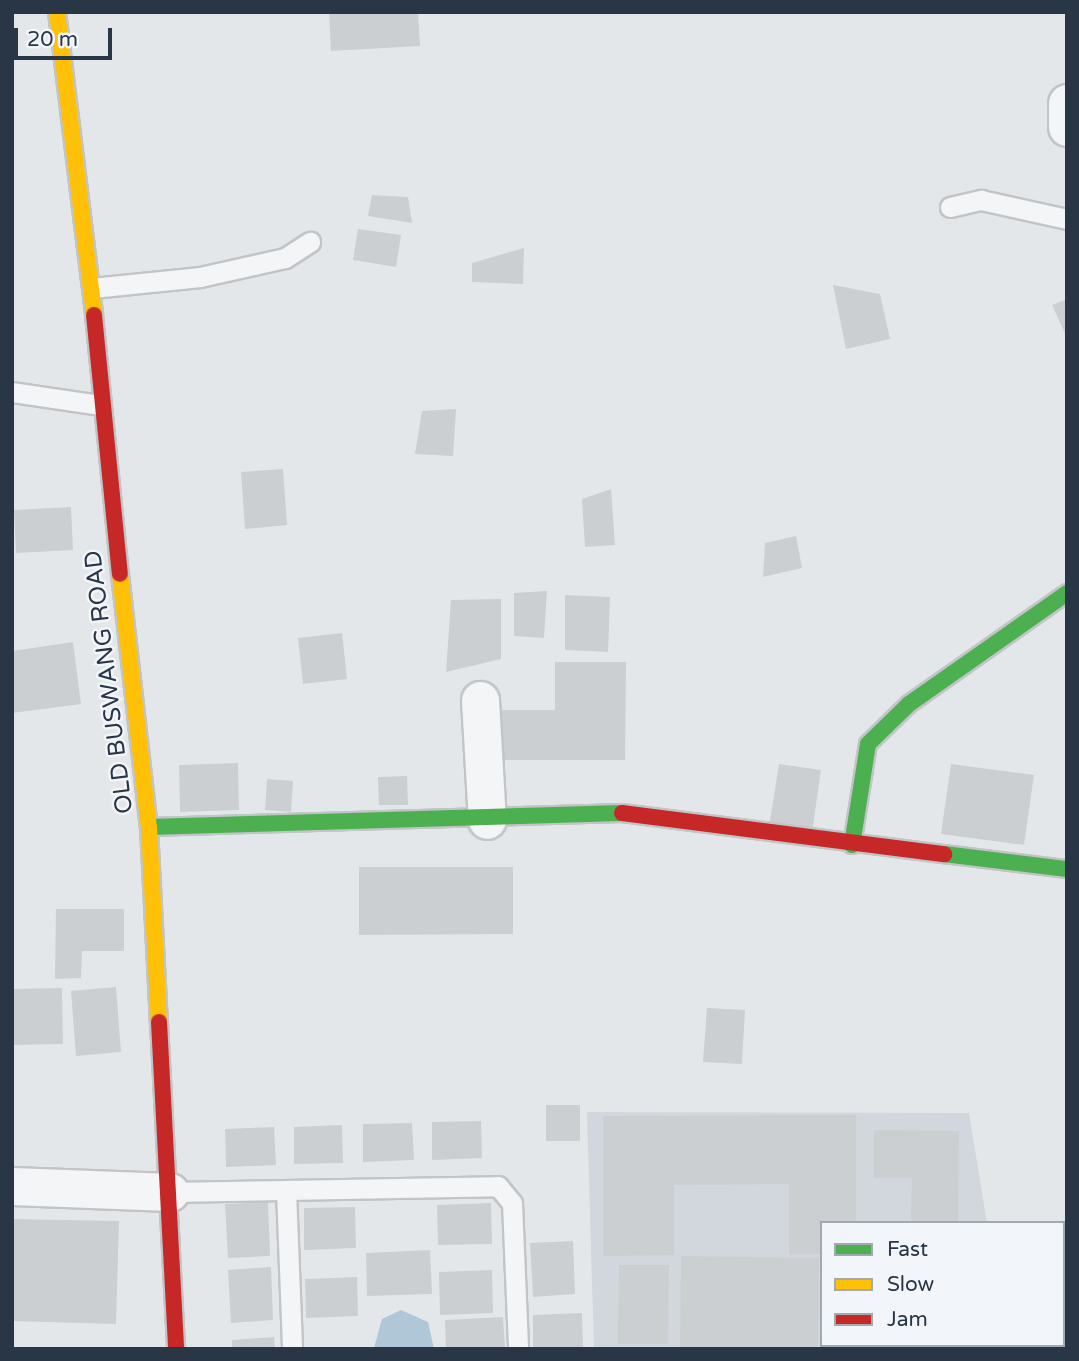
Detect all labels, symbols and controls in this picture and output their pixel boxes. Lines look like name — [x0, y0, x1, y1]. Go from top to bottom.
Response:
scale bar — [18, 14, 116, 58]
text: 20 m — [27, 27, 78, 52]
street label: OLD BUSWANG ROAD — [79, 549, 139, 815]
legend — [820, 1221, 1065, 1347]
text: Fast — [887, 1237, 928, 1262]
text: Slow — [887, 1272, 934, 1297]
text: Jam — [887, 1307, 928, 1332]

